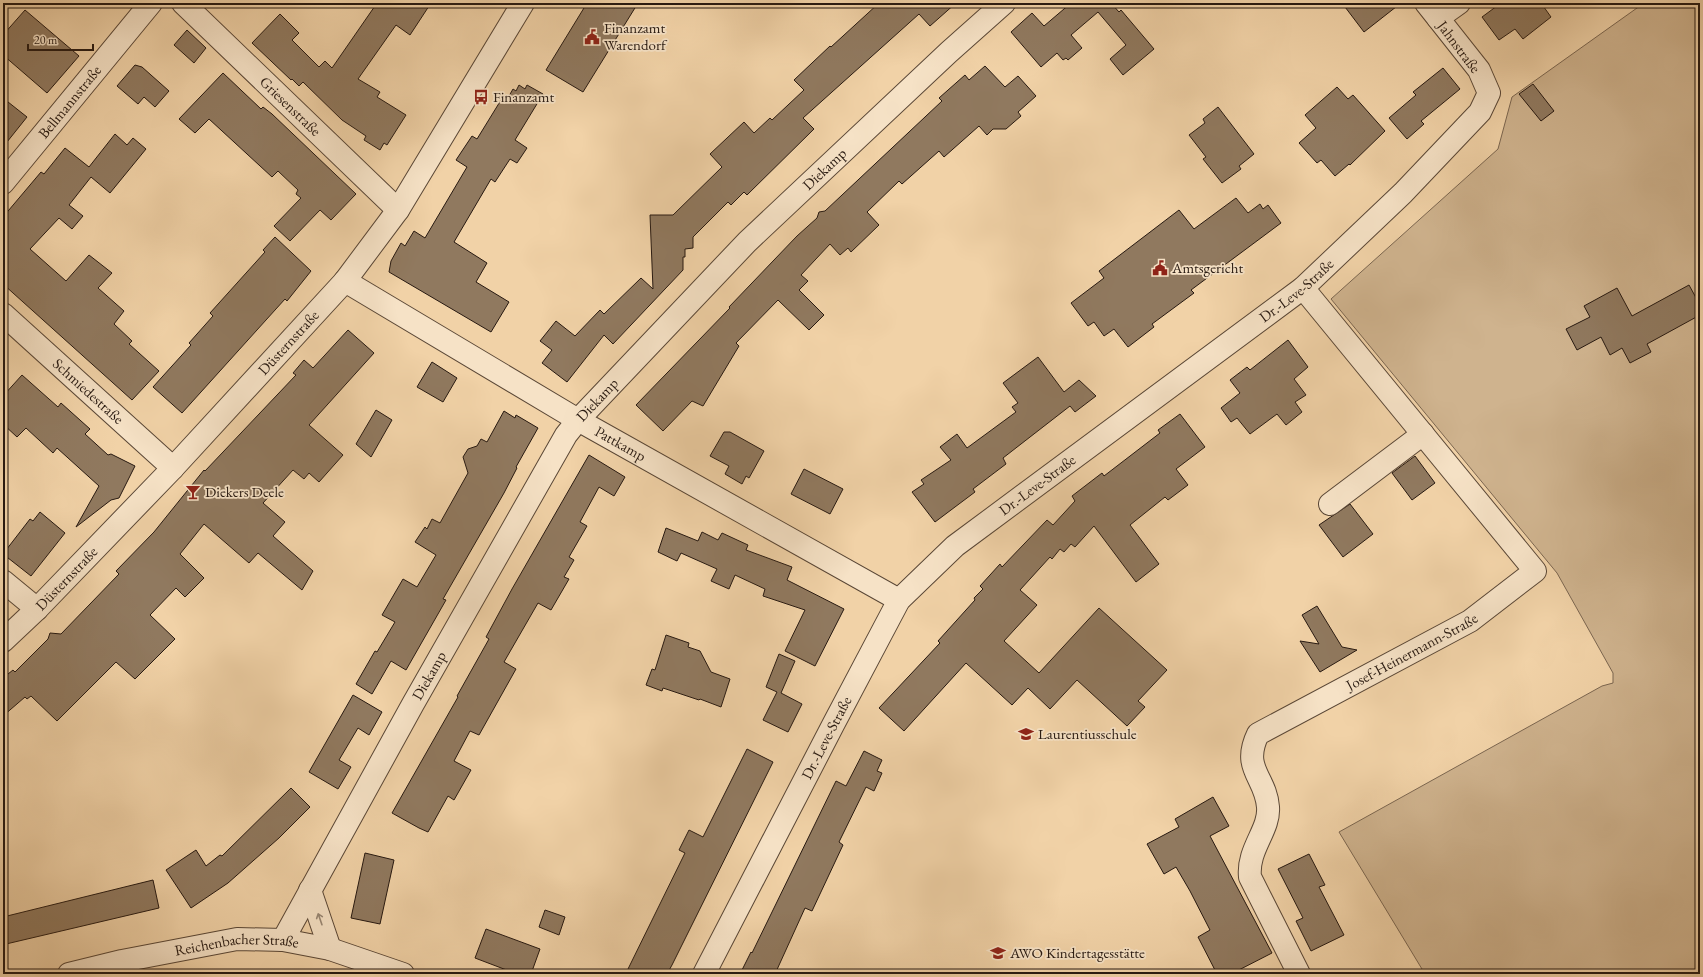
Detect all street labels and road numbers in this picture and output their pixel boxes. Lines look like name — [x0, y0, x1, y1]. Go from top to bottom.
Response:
street label: Jahnstraße — [1432, 15, 1485, 77]
street label: Bellmannstraße — [34, 61, 105, 142]
street label: Griesenstraße — [256, 72, 326, 140]
street label: Diekamp — [798, 143, 850, 194]
street label: Dr.-Leve-Straße — [1255, 254, 1337, 326]
street label: Düsternstraße — [253, 306, 323, 379]
street label: Schmiedestraße — [49, 354, 128, 428]
street label: Diekamp — [572, 373, 622, 425]
street label: Pattkamp — [592, 422, 650, 465]
street label: Dr.-Leve-Straße — [995, 450, 1079, 519]
street label: Düsternstraße — [31, 542, 101, 614]
street label: Josef-Heinermann-Straße — [1341, 608, 1481, 695]
street label: Diekamp — [407, 647, 450, 703]
street label: Dr.-Leve-Straße — [797, 693, 855, 782]
street label: Reichenbacher Straße — [173, 929, 301, 960]

